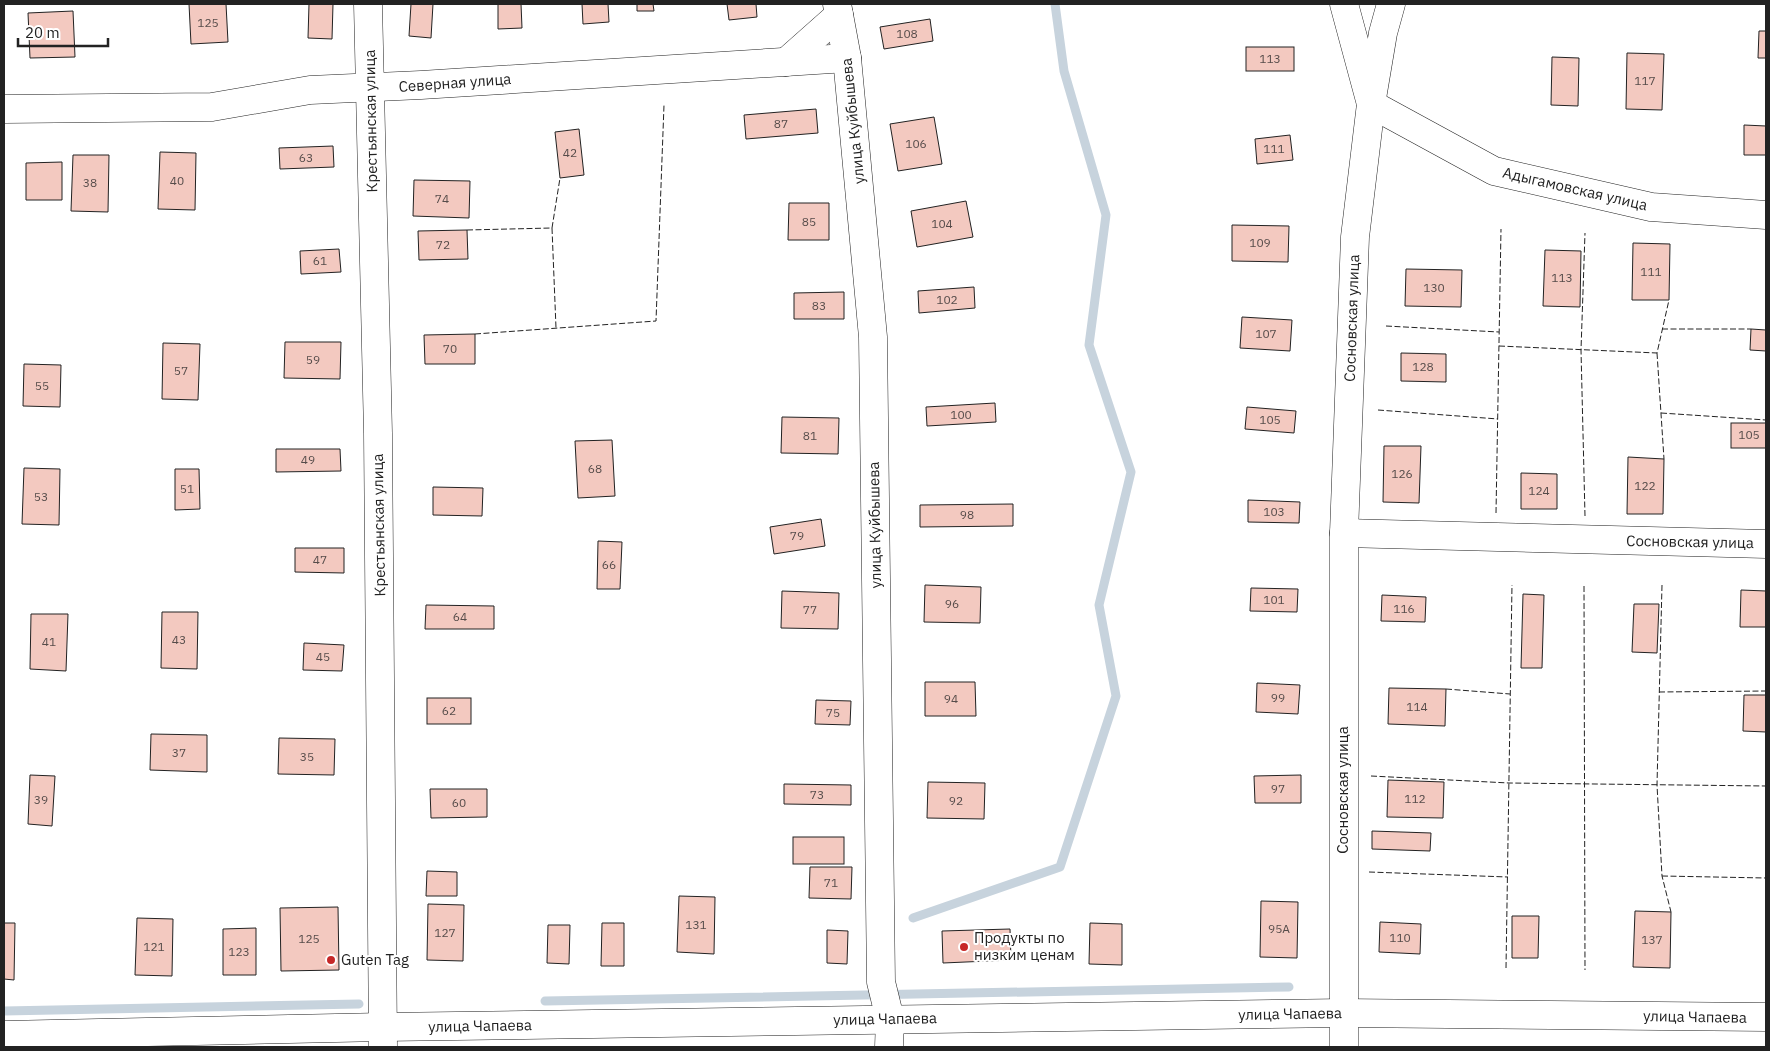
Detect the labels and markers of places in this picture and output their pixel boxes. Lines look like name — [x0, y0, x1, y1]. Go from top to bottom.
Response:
place label: Продукты по низким ценам — [974, 928, 1075, 964]
marker: Продукты по низким ценам — [958, 941, 970, 953]
place label: Guten Tag — [341, 950, 409, 969]
marker: Guten Tag — [325, 954, 337, 966]

